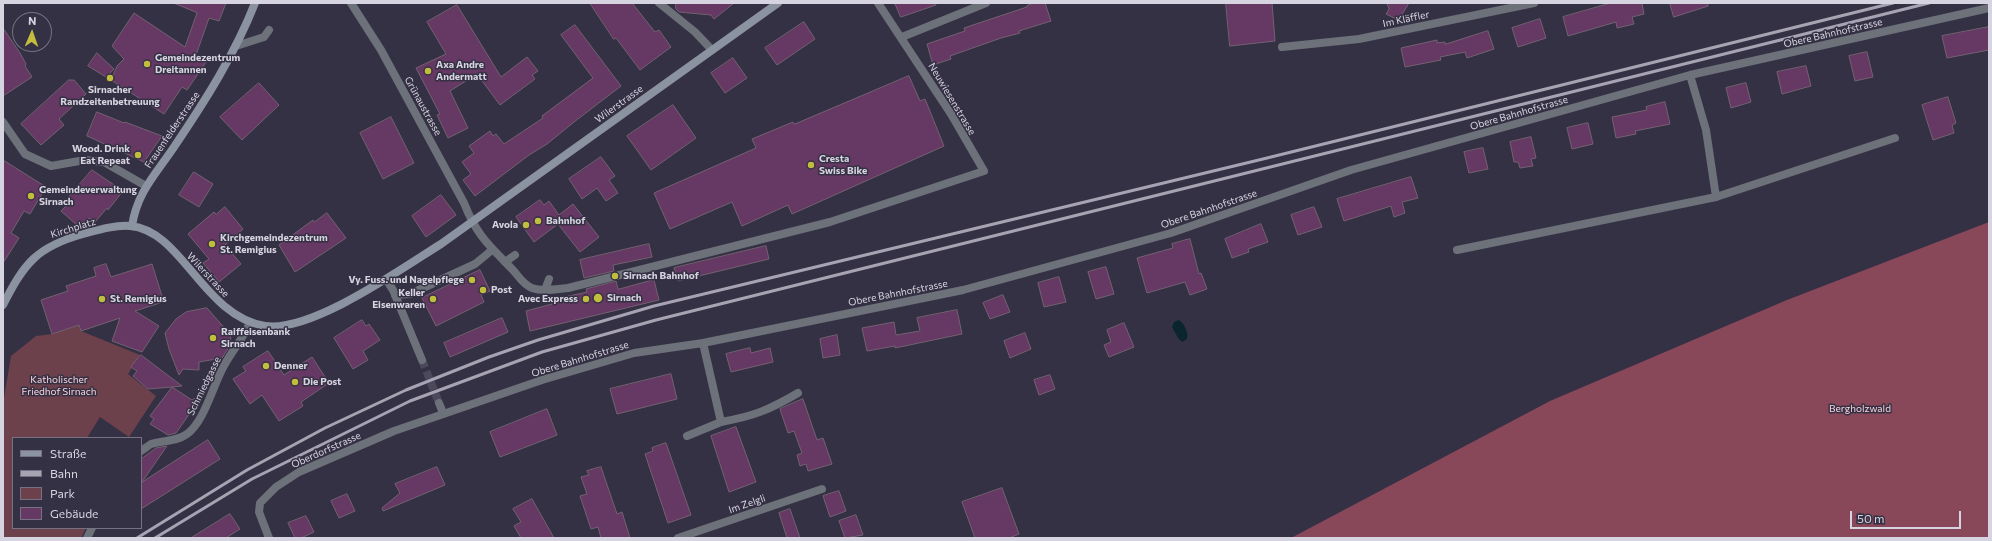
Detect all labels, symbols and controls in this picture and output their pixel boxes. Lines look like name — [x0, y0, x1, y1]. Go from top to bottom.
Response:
street label: Im Kläffler — [1382, 8, 1430, 30]
north arrow — [12, 12, 52, 52]
text: N — [28, 14, 37, 27]
street label: Obere Bahnhofstrasse — [1782, 16, 1884, 50]
place label: Gemeindezentrum Dreitannen — [155, 52, 240, 76]
marker: Gemeindezentrum Dreitannen — [142, 59, 152, 69]
place label: Axa Andre Andermatt — [436, 59, 487, 82]
street label: Neuwiesenstrasse — [926, 61, 978, 137]
marker: Axa Andre Andermatt — [423, 66, 433, 76]
marker: Sirnacher Randzeitenbetreuung — [105, 73, 115, 83]
street label: Grünaustrasse — [402, 74, 444, 138]
street label: Wilerstrasse — [593, 83, 645, 125]
place label: Sirnacher Randzeitenbetreuung — [60, 84, 160, 108]
street label: Frauenfelderstrasse — [142, 89, 202, 171]
street label: Obere Bahnhofstrasse — [1469, 93, 1569, 133]
place label: Wood. Drink Eat Repeat — [72, 143, 130, 166]
marker: Wood. Drink Eat Repeat — [133, 150, 143, 160]
place label: Cresta Swiss Bike — [819, 153, 867, 176]
marker: Cresta Swiss Bike — [806, 160, 816, 170]
place label: Gemeindeverwaltung Sirnach — [39, 184, 137, 208]
street label: Obere Bahnhofstrasse — [1159, 187, 1259, 231]
marker: Gemeindeverwaltung Sirnach — [26, 191, 36, 201]
street label: Kirchplatz — [49, 215, 97, 241]
place label: Bahnhof — [546, 215, 585, 227]
marker: Bahnhof — [533, 216, 543, 226]
place label: Avola — [492, 219, 518, 231]
marker: Avola — [521, 220, 531, 230]
place label: Kirchgemeindezentrum St. Remigius — [220, 232, 328, 256]
marker: Kirchgemeindezentrum St. Remigius — [207, 239, 217, 249]
street label: Wilerstrasse — [184, 250, 232, 300]
place label: Sirnach Bahnhof — [623, 270, 699, 282]
marker: Sirnach Bahnhof — [610, 271, 620, 281]
place label: Vy. Fuss. und Nagelpflege — [349, 274, 464, 286]
marker: Vy. Fuss. und Nagelpflege — [467, 275, 477, 285]
street label: Obere Bahnhofstrasse — [847, 277, 949, 309]
place label: Post — [491, 284, 512, 296]
marker: Post — [478, 285, 488, 295]
place label: Keller Eisenwaren — [372, 287, 425, 310]
marker: Sirnach — [592, 292, 604, 304]
place label: Sirnach — [607, 292, 642, 304]
place label: St. Remigius — [110, 293, 167, 305]
place label: Avec Express — [518, 293, 578, 305]
marker: St. Remigius — [97, 294, 107, 304]
marker: Keller Eisenwaren — [428, 294, 438, 304]
marker: Avec Express — [581, 294, 591, 304]
place label: Raiffeisenbank Sirnach — [221, 326, 290, 350]
marker: Raiffeisenbank Sirnach — [208, 333, 218, 343]
street label: Obere Bahnhofstrasse — [530, 338, 630, 380]
street label: Schmiedgasse — [185, 355, 223, 417]
place label: Denner — [274, 360, 308, 372]
marker: Denner — [261, 361, 271, 371]
park label: Katholischer Friedhof Sirnach — [22, 374, 96, 398]
place label: Die Post — [303, 376, 341, 388]
marker: Die Post — [290, 377, 300, 387]
park label: Bergholzwald — [1829, 403, 1891, 415]
street label: Oberdorfstrasse — [289, 429, 363, 471]
legend — [12, 437, 142, 529]
text: Straße — [50, 446, 86, 460]
text: Bahn — [50, 466, 78, 480]
text: Park — [50, 486, 75, 500]
street label: Im Zelgli — [727, 492, 767, 516]
scale bar — [1852, 503, 1963, 529]
text: Gebäude — [50, 506, 98, 520]
text: 50 m — [1857, 511, 1885, 525]

